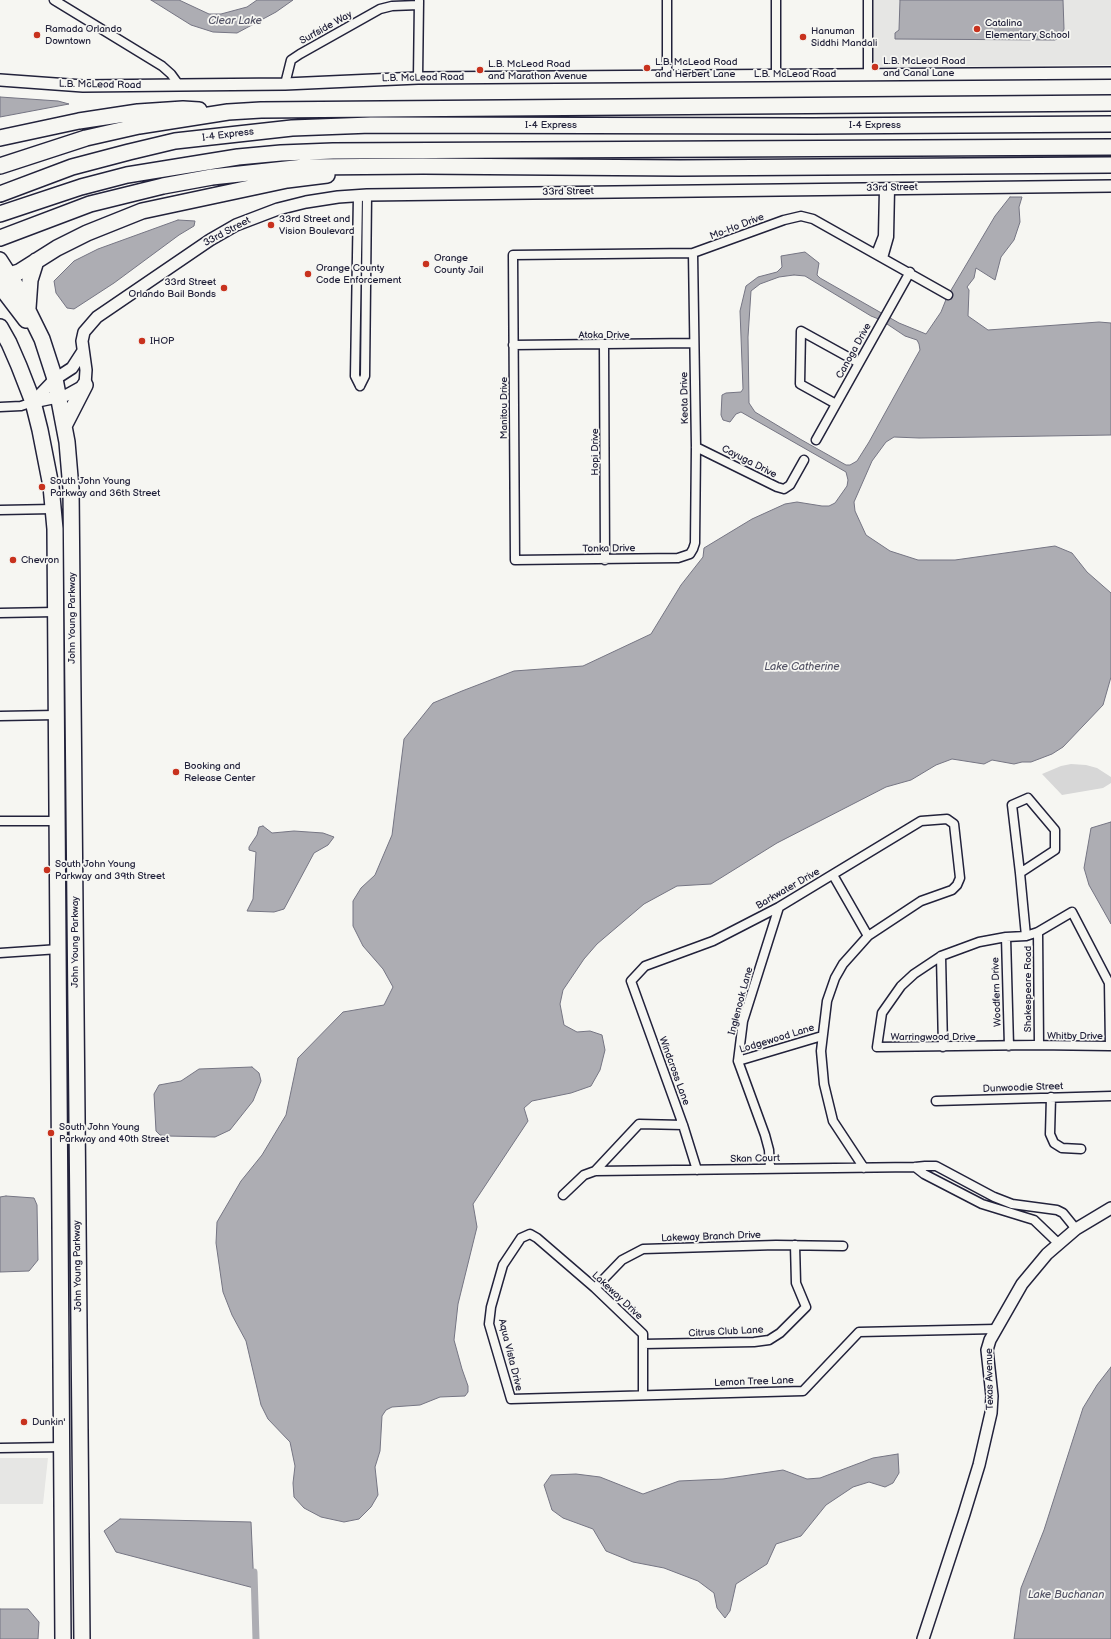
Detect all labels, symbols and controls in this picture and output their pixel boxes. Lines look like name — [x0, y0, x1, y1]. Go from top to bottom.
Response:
street label: Surfside Way — [298, 9, 354, 47]
water label: Clear Lake — [208, 14, 262, 28]
place label: Catalina Elementary School — [985, 17, 1070, 40]
place label: Ramada Orlando Downtown — [45, 23, 122, 46]
marker: Catalina Elementary School — [972, 24, 982, 34]
place label: Hanuman Siddhi Mandali — [811, 25, 877, 48]
marker: Ramada Orlando Downtown — [32, 30, 42, 40]
marker: Hanuman Siddhi Mandali — [798, 32, 808, 42]
place label: L.B. McLeod Road and Canal Lane — [883, 55, 965, 78]
place label: L.B. McLeod Road and Herbert Lane — [655, 56, 737, 80]
place label: L.B. McLeod Road and Marathon Avenue — [488, 58, 587, 82]
marker: L.B. McLeod Road and Canal Lane — [870, 62, 880, 72]
marker: L.B. McLeod Road and Herbert Lane — [642, 63, 652, 73]
marker: L.B. McLeod Road and Marathon Avenue — [475, 65, 485, 75]
street label: L.B. McLeod Road — [754, 68, 836, 80]
street label: L.B. McLeod Road — [382, 71, 464, 85]
street label: L.B. McLeod Road — [59, 78, 141, 92]
street label: I-4 Express — [525, 119, 577, 131]
street label: I-4 Express — [849, 119, 901, 131]
street label: I-4 Express — [202, 126, 254, 144]
street label: 33rd Street — [866, 182, 918, 194]
street label: 33rd Street — [542, 186, 594, 198]
street label: Mo-Ho Drive — [708, 211, 766, 243]
place label: 33rd Street and Vision Boulevard — [279, 213, 354, 236]
street label: 33rd Street — [201, 215, 253, 249]
marker: 33rd Street and Vision Boulevard — [266, 220, 276, 230]
place label: Orange County Jail — [434, 252, 483, 276]
marker: Orange County Jail — [421, 259, 431, 269]
place label: Orange County Code Enforcement — [316, 262, 401, 286]
marker: Orange County Code Enforcement — [303, 269, 313, 279]
place label: 33rd Street Orlando Bail Bonds — [129, 276, 216, 300]
marker: 33rd Street Orlando Bail Bonds — [219, 283, 229, 293]
street label: Canoga Drive — [834, 321, 874, 381]
street label: Atoka Drive — [578, 329, 630, 341]
place label: IHOP — [150, 335, 174, 347]
marker: IHOP — [137, 336, 147, 346]
street label: Keota Drive — [679, 372, 691, 424]
street label: Manitou Drive — [498, 377, 510, 439]
street label: Hopi Drive — [589, 428, 601, 476]
street label: Cayuga Drive — [719, 443, 779, 481]
place label: South John Young Parkway and 36th Street — [50, 475, 160, 498]
marker: South John Young Parkway and 36th Street — [37, 482, 47, 492]
street label: Tonka Drive — [582, 543, 636, 555]
place label: Chevron — [21, 554, 59, 566]
marker: Chevron — [8, 555, 18, 565]
street label: John Young Parkway — [66, 572, 78, 664]
water label: Lake Catherine — [764, 660, 840, 674]
place label: Booking and Release Center — [184, 760, 255, 784]
marker: Booking and Release Center — [171, 767, 181, 777]
place label: South John Young Parkway and 39th Street — [55, 858, 165, 882]
marker: South John Young Parkway and 39th Street — [42, 865, 52, 875]
street label: Barkwater Drive — [754, 866, 822, 912]
street label: John Young Parkway — [69, 896, 81, 988]
street label: Shakespeare Road — [1022, 946, 1034, 1032]
street label: Woodfern Drive — [990, 957, 1004, 1027]
street label: Inglenook Lane — [726, 966, 756, 1036]
street label: Lodgewood Lane — [738, 1022, 816, 1056]
street label: Whitby Drive — [1047, 1030, 1103, 1042]
street label: Warringwood Drive — [890, 1031, 976, 1043]
street label: Windcross Lane — [656, 1035, 692, 1107]
street label: Dunwoodie Street — [983, 1081, 1063, 1095]
place label: South John Young Parkway and 40th Street — [59, 1121, 169, 1144]
marker: South John Young Parkway and 40th Street — [46, 1128, 56, 1138]
street label: Skan Court — [730, 1153, 780, 1165]
street label: John Young Parkway — [71, 1220, 85, 1312]
street label: Lakeway Branch Drive — [661, 1229, 761, 1245]
street label: Lakeway Drive — [589, 1270, 645, 1322]
street label: Aqua Vista Drive — [495, 1318, 525, 1392]
street label: Citrus Club Lane — [688, 1324, 764, 1340]
street label: Texas Avenue — [983, 1348, 997, 1410]
street label: Lemon Tree Lane — [714, 1375, 794, 1389]
place label: Dunkin' — [32, 1416, 65, 1428]
marker: Dunkin' — [19, 1417, 29, 1427]
water label: Lake Buchanan — [1028, 1588, 1104, 1602]

